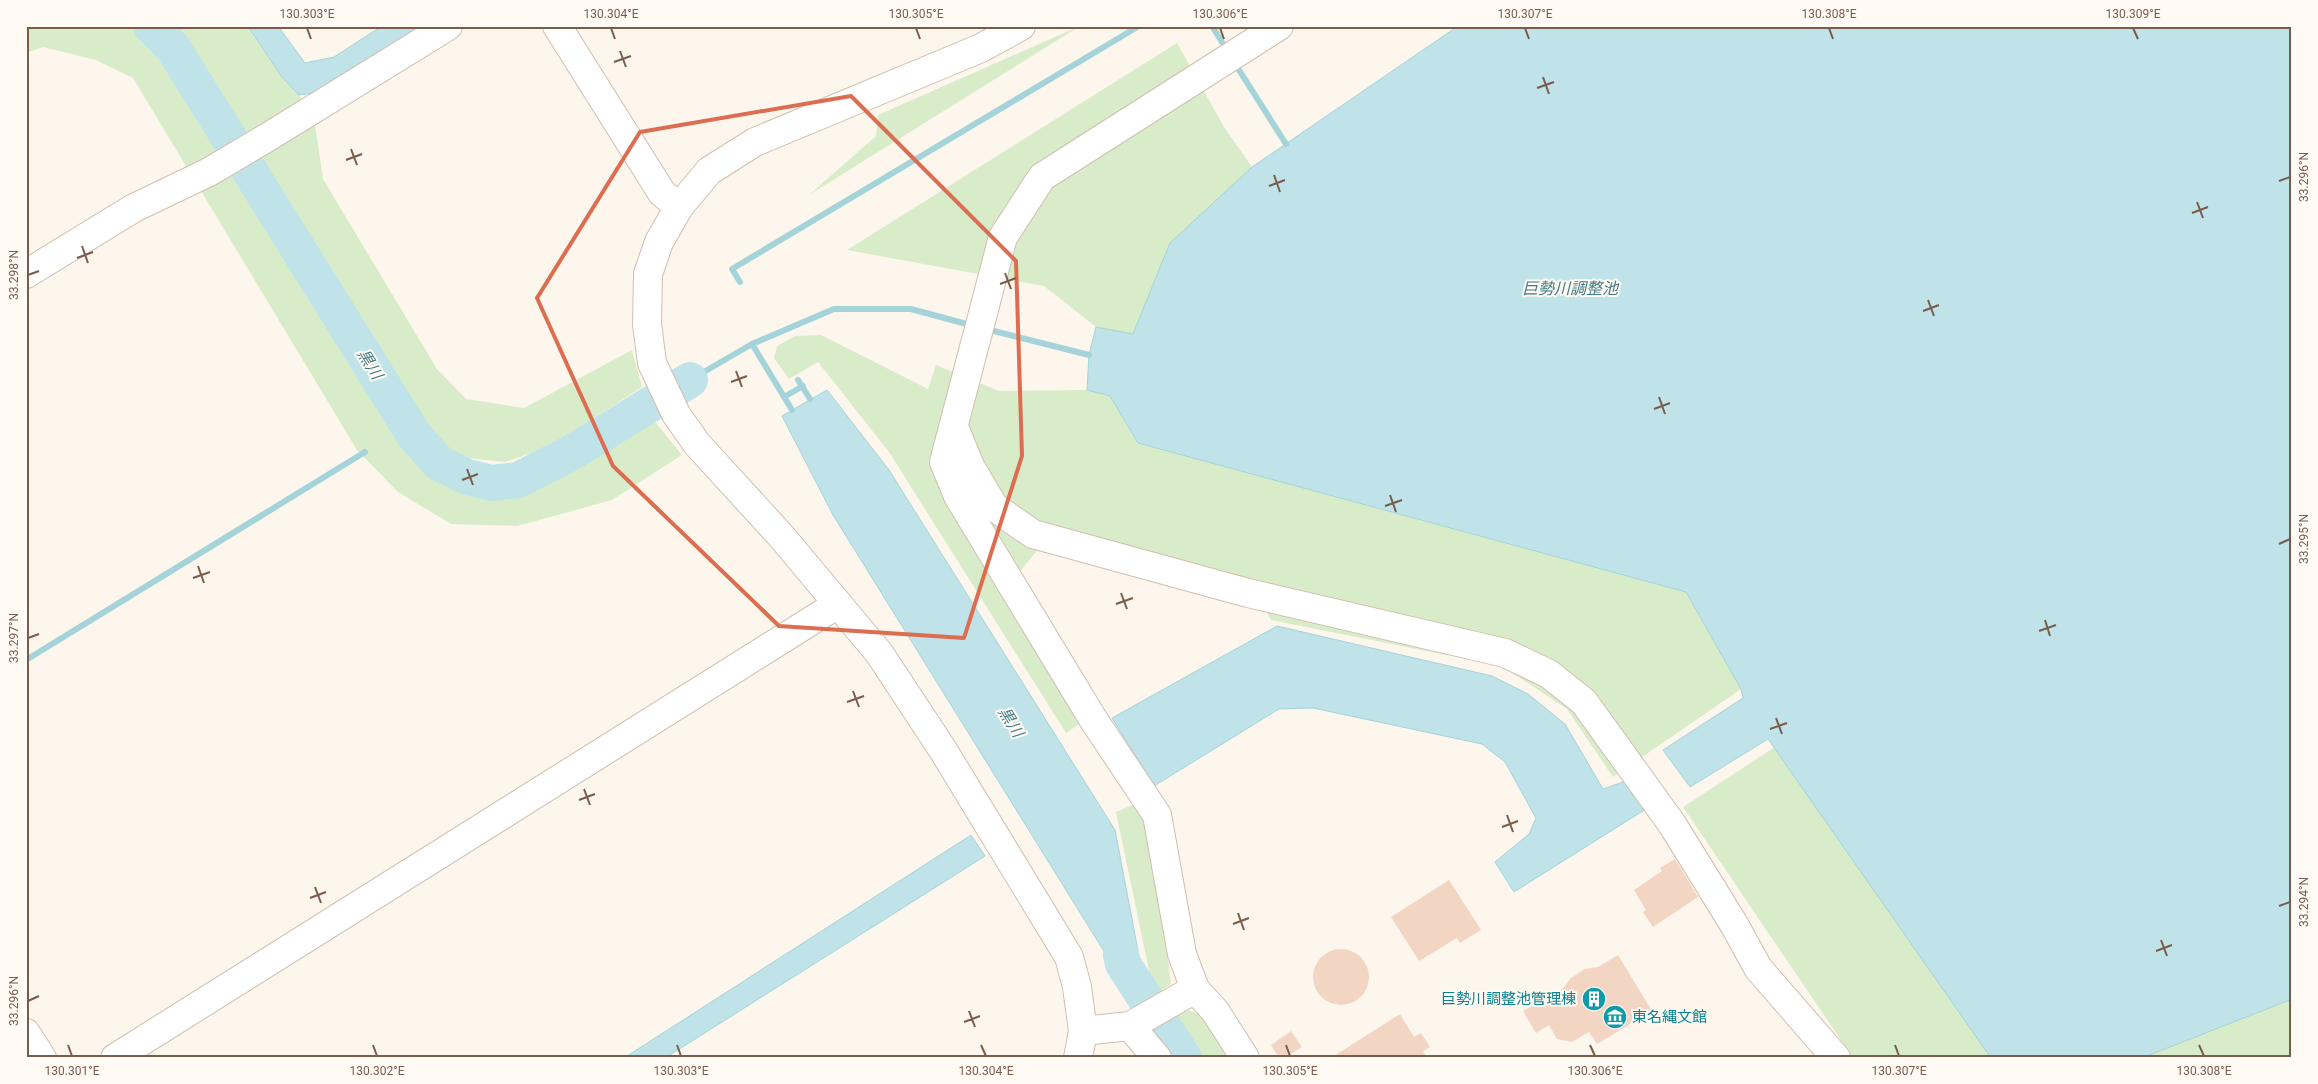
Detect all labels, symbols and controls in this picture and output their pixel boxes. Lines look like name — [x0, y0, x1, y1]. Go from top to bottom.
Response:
text: 130.303°E — [280, 7, 335, 21]
text: 130.304°E — [584, 7, 639, 21]
text: 130.305°E — [889, 7, 944, 21]
text: 130.306°E — [1193, 7, 1248, 21]
text: 130.307°E — [1498, 7, 1553, 21]
text: 130.308°E — [1802, 7, 1857, 21]
text: 130.309°E — [2106, 7, 2161, 21]
text: 33.296°N — [2297, 152, 2311, 202]
text: 33.298°N — [7, 250, 21, 300]
water label: 巨勢川調整池 — [1522, 279, 1620, 298]
water label: 黒川 — [353, 345, 388, 384]
text: 33.295°N — [2297, 514, 2311, 564]
text: 33.297°N — [7, 613, 21, 663]
water label: 黒川 — [994, 703, 1029, 742]
text: 33.294°N — [2297, 877, 2311, 927]
text: 33.296°N — [7, 976, 21, 1026]
building icon: 巨勢川調整池管理棟 — [1581, 986, 1607, 1012]
place label: 巨勢川調整池管理棟 — [1441, 990, 1576, 1008]
museum icon: 東名縄文館 — [1602, 1004, 1628, 1030]
place label: 東名縄文館 — [1632, 1008, 1707, 1026]
text: 130.301°E — [45, 1064, 100, 1078]
text: 130.302°E — [350, 1064, 405, 1078]
text: 130.303°E — [654, 1064, 709, 1078]
text: 130.304°E — [959, 1064, 1014, 1078]
text: 130.305°E — [1263, 1064, 1318, 1078]
text: 130.306°E — [1568, 1064, 1623, 1078]
text: 130.307°E — [1872, 1064, 1927, 1078]
text: 130.308°E — [2177, 1064, 2232, 1078]

